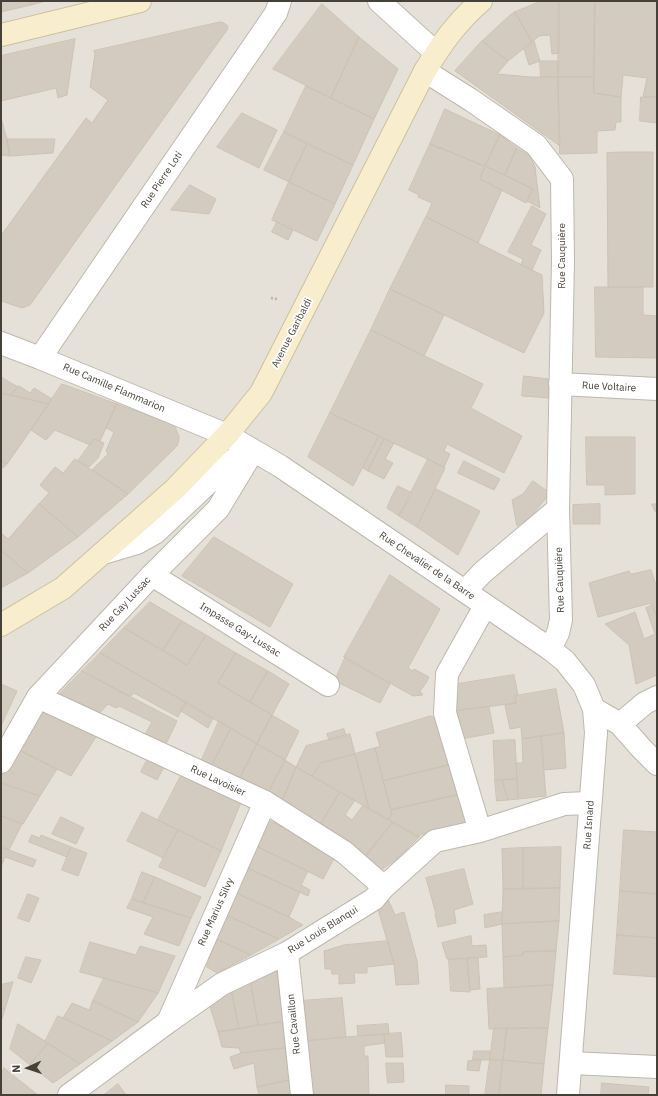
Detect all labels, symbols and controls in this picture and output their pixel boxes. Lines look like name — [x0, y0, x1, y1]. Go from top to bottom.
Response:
street label: Rue Pierre Loti — [139, 149, 185, 211]
street label: Rue Cauquière — [556, 223, 568, 289]
street label: Avenue Garibaldi — [269, 296, 315, 370]
street label: Rue Camille Flammarion — [61, 361, 167, 415]
street label: Rue Voltaire — [581, 380, 637, 394]
street label: Rue Chevalier de la Barre — [377, 529, 477, 603]
street label: Rue Cauquière — [553, 547, 567, 613]
street label: Rue Gay Lussac — [97, 574, 153, 634]
street label: Impasse Gay-Lussac — [197, 600, 283, 660]
street label: Rue Lavoisier — [188, 763, 248, 799]
street label: Rue Isnard — [581, 800, 597, 850]
street label: Rue Marius Silvy — [196, 876, 236, 948]
street label: Rue Louis Blanqui — [286, 904, 360, 956]
street label: Rue Cavaillon — [285, 993, 303, 1055]
north arrow — [8, 1048, 48, 1088]
text: N — [9, 1064, 23, 1073]

